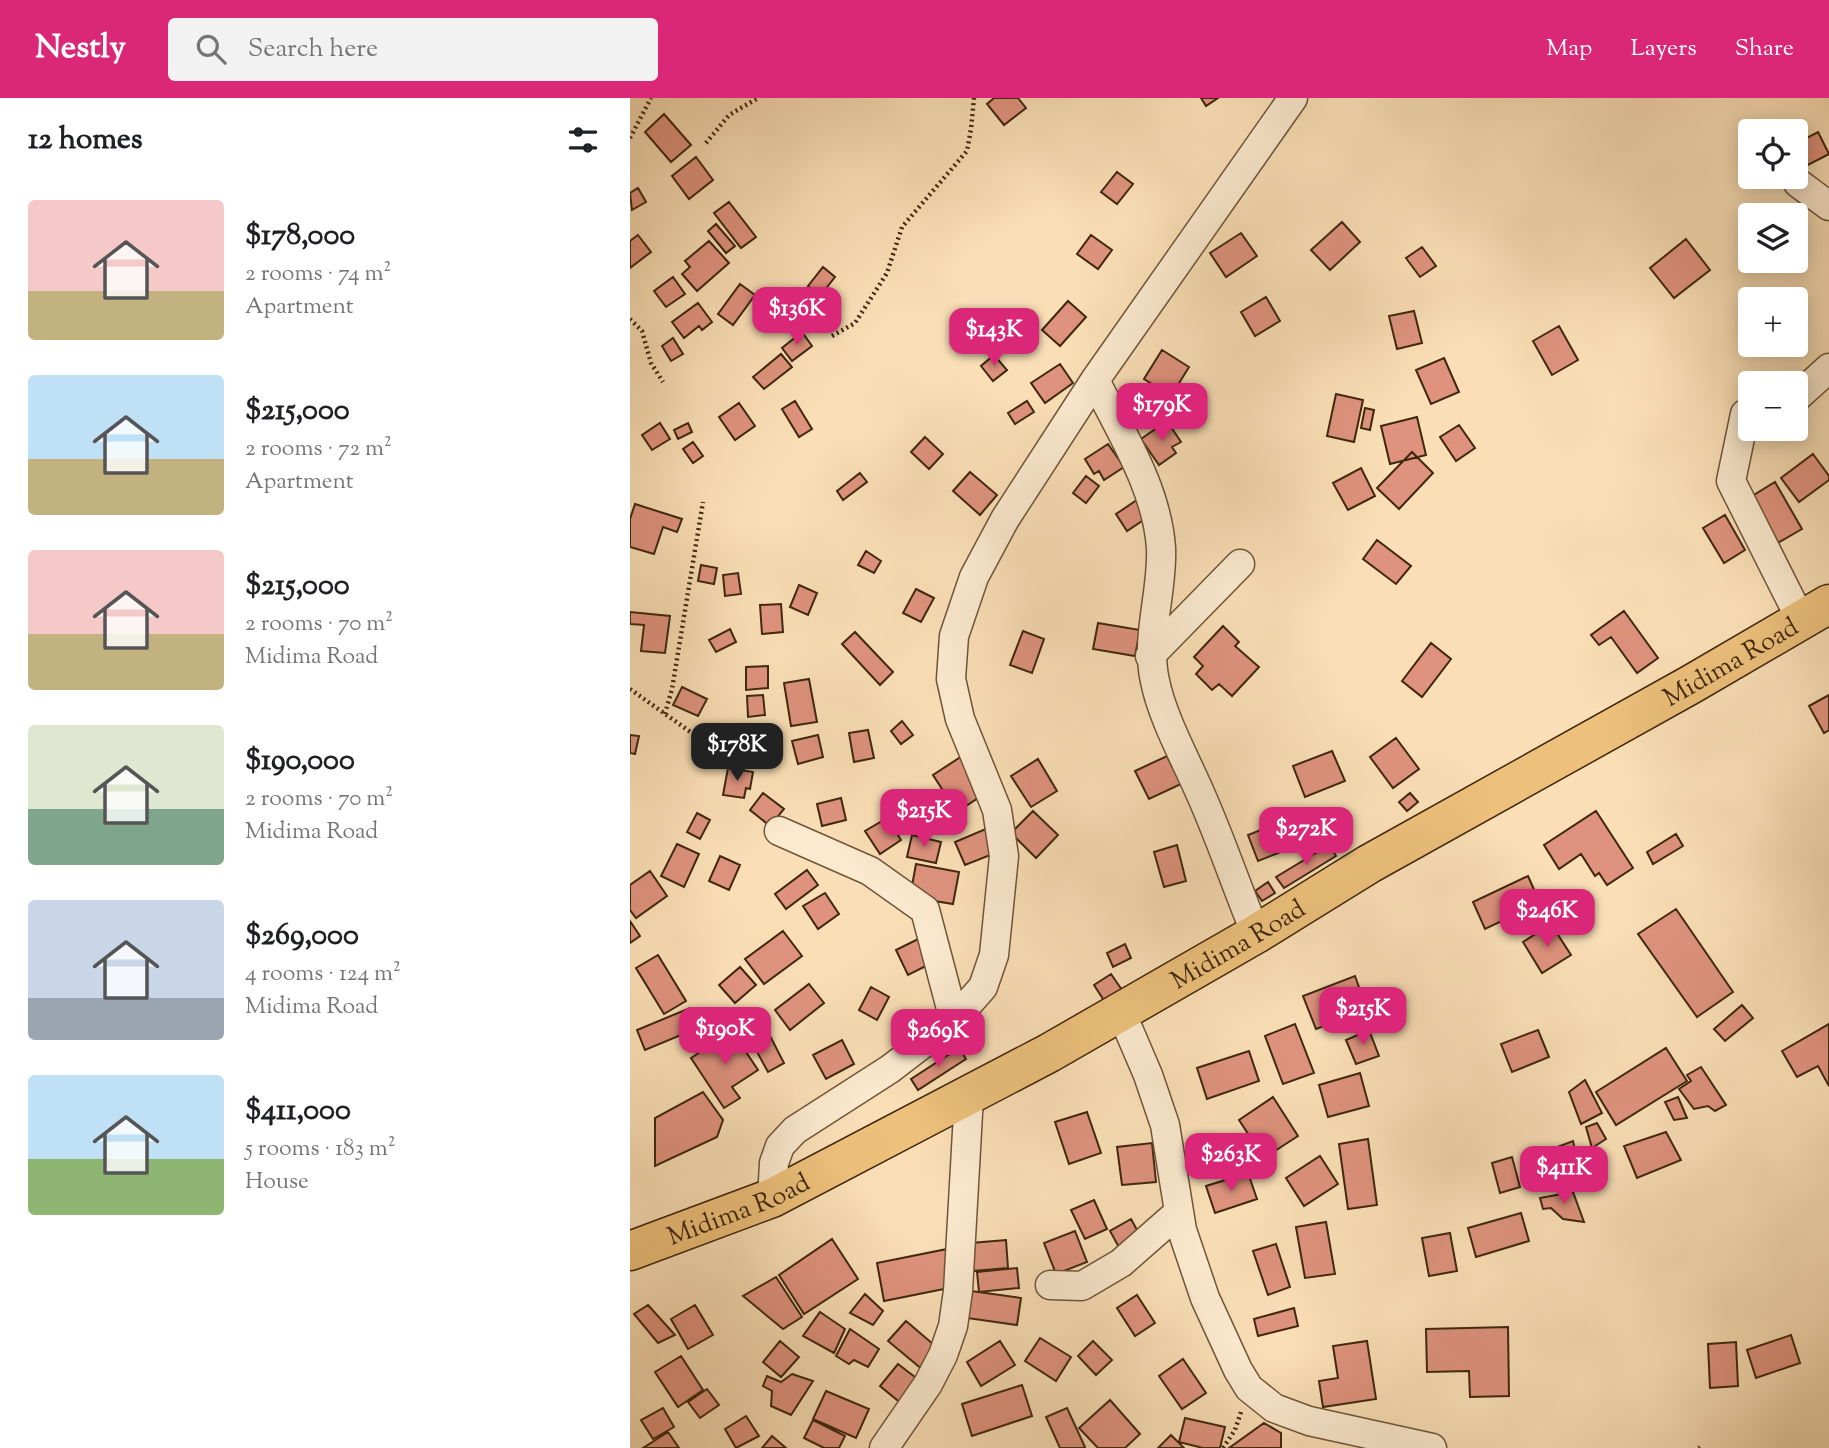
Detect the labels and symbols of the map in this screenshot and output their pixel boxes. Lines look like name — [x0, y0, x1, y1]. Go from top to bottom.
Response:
pin: $136K — [748, 288, 846, 347]
pin: $143K — [945, 308, 1043, 368]
pin: $179K — [1113, 384, 1211, 443]
street label: Midima Road — [1657, 610, 1806, 717]
pin: $178K — [688, 724, 786, 783]
pin: $215K — [875, 790, 973, 849]
pin: $272K — [1257, 808, 1355, 867]
pin: $246K — [1498, 890, 1596, 949]
street label: Midima Road — [1164, 892, 1314, 1000]
pin: $215K — [1314, 988, 1412, 1047]
pin: $190K — [676, 1007, 774, 1067]
pin: $269K — [889, 1010, 987, 1069]
pin: $263K — [1182, 1134, 1280, 1193]
pin: $411K — [1515, 1146, 1613, 1206]
street label: Midima Road — [662, 1165, 817, 1256]

